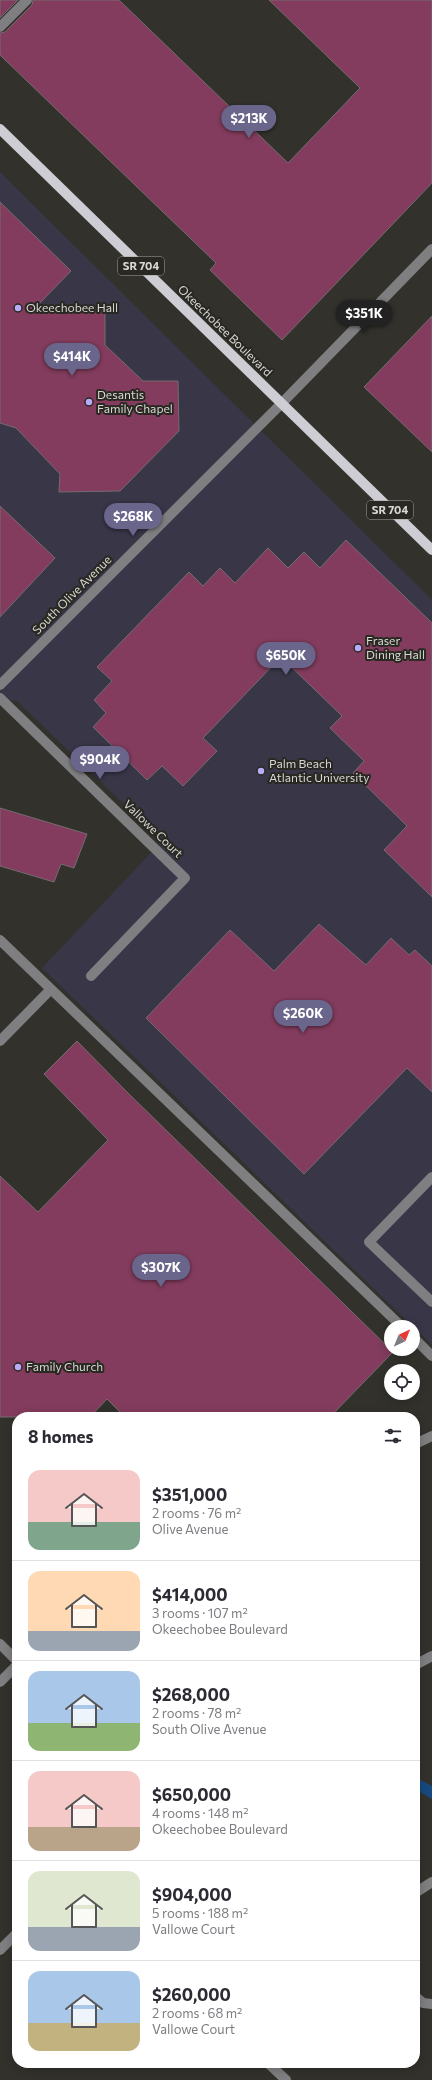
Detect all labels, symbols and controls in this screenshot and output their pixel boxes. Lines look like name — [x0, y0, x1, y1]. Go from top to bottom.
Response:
pin: $213K — [221, 105, 277, 139]
text: $213K — [230, 110, 268, 126]
road number: SR 704 — [118, 257, 164, 275]
street label: Okeechobee Boulevard — [176, 282, 276, 379]
place label: Okeechobee Hall — [26, 300, 118, 314]
pin: $351K — [336, 300, 392, 334]
marker: Okeechobee Hall — [13, 303, 23, 313]
text: $351K — [345, 305, 383, 321]
pin: $414K — [44, 343, 100, 377]
text: $414K — [53, 348, 91, 364]
place label: Desantis Family Chapel — [97, 387, 173, 415]
marker: Desantis Family Chapel — [84, 397, 94, 407]
road number: SR 704 — [367, 501, 413, 519]
pin: $268K — [105, 503, 161, 537]
text: $268K — [113, 508, 153, 524]
street label: South Olive Avenue — [29, 552, 114, 637]
place label: Fraser Dining Hall — [366, 633, 425, 661]
pin: $650K — [258, 642, 314, 676]
marker: Fraser Dining Hall — [353, 643, 363, 653]
text: $650K — [266, 647, 306, 663]
pin: $904K — [72, 746, 128, 780]
text: $904K — [79, 751, 121, 767]
place label: Palm Beach Atlantic University — [269, 756, 369, 784]
marker: Palm Beach Atlantic University — [256, 766, 266, 776]
street label: Vallowe Court — [121, 797, 186, 860]
pin: $260K — [275, 1000, 331, 1034]
text: $260K — [283, 1005, 323, 1021]
pin: $307K — [133, 1254, 189, 1288]
text: $307K — [141, 1259, 181, 1275]
north arrow — [384, 1320, 420, 1356]
map controls — [384, 1320, 420, 1400]
place label: Family Church — [26, 1359, 103, 1373]
marker: Family Church — [13, 1362, 23, 1372]
button: locate — [384, 1364, 420, 1400]
icon: filters — [382, 1425, 404, 1447]
text: 8 homes — [28, 1426, 93, 1447]
text: $351,000 — [152, 1484, 227, 1505]
icon: home — [60, 1486, 108, 1534]
text: 2 rooms · 76 m² — [152, 1505, 241, 1521]
text: Olive Avenue — [152, 1521, 228, 1537]
text: $414,000 — [152, 1584, 228, 1605]
icon: home — [60, 1587, 108, 1635]
text: 3 rooms · 107 m² — [152, 1605, 248, 1621]
text: Okeechobee Boulevard — [152, 1621, 288, 1637]
text: $268,000 — [152, 1684, 230, 1705]
icon: home — [60, 1687, 108, 1735]
text: 2 rooms · 78 m² — [152, 1705, 241, 1721]
text: South Olive Avenue — [152, 1721, 266, 1737]
text: $650,000 — [152, 1784, 231, 1805]
icon: home — [60, 1787, 108, 1835]
text: 4 rooms · 148 m² — [152, 1805, 248, 1821]
text: Okeechobee Boulevard — [152, 1821, 288, 1837]
text: $904,000 — [152, 1884, 232, 1905]
icon: home — [60, 1887, 108, 1935]
text: 5 rooms · 188 m² — [152, 1905, 248, 1921]
text: Vallowe Court — [152, 1921, 235, 1937]
text: $260,000 — [152, 1984, 231, 2005]
icon: home — [60, 1987, 108, 2035]
text: 2 rooms · 68 m² — [152, 2005, 242, 2021]
text: Vallowe Court — [152, 2021, 235, 2037]

